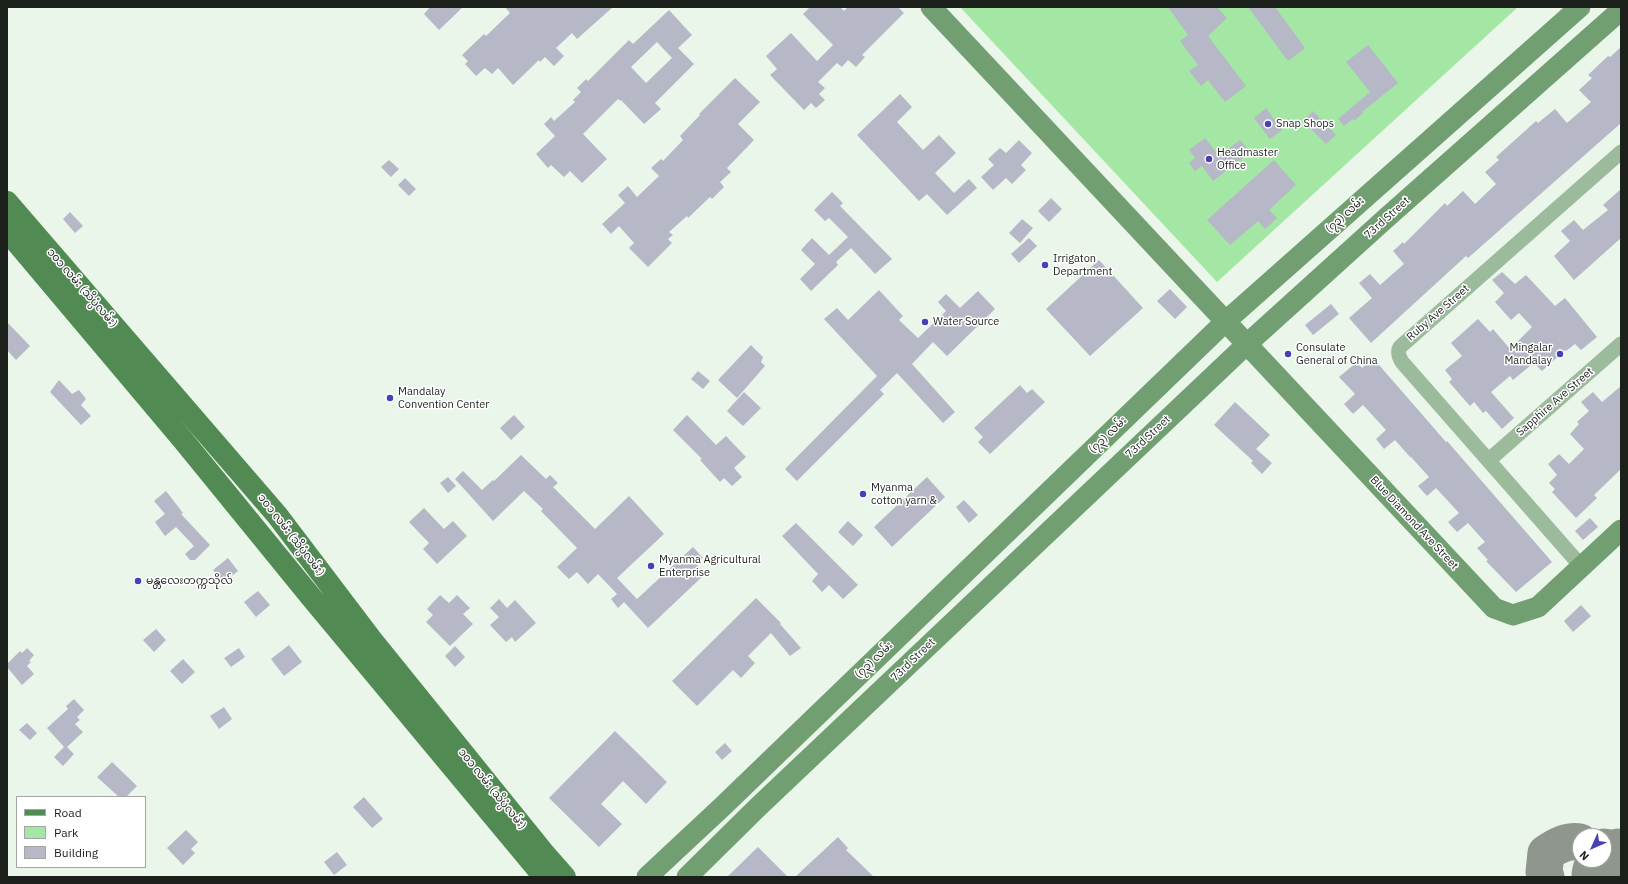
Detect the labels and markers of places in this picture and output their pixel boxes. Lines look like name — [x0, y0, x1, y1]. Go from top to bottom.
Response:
place label: Snap Shops — [1276, 117, 1334, 131]
marker: Snap Shops — [1263, 119, 1273, 129]
place label: Headmaster Office — [1217, 146, 1278, 172]
marker: Headmaster Office — [1204, 154, 1214, 164]
place label: Irrigaton Department — [1053, 252, 1112, 278]
marker: Irrigaton Department — [1040, 260, 1050, 270]
place label: Water Source — [933, 315, 999, 329]
marker: Water Source — [920, 317, 930, 327]
place label: Consulate General of China — [1296, 341, 1378, 367]
place label: Mingalar Mandalay — [1504, 341, 1552, 367]
marker: Consulate General of China — [1283, 349, 1293, 359]
marker: Mingalar Mandalay — [1555, 349, 1565, 359]
place label: Mandalay Convention Center — [398, 385, 489, 411]
marker: Mandalay Convention Center — [385, 393, 395, 403]
place label: Myanma cotton yarn & — [871, 481, 937, 507]
marker: Myanma cotton yarn & — [858, 489, 868, 499]
place label: Myanma Agricultural Enterprise — [659, 553, 761, 579]
marker: Myanma Agricultural Enterprise — [646, 561, 656, 571]
place label: မန္တလေးတက္ကသိုလ် — [146, 574, 233, 588]
marker: မန္တလေးတက္ကသိုလ် — [133, 576, 143, 586]

